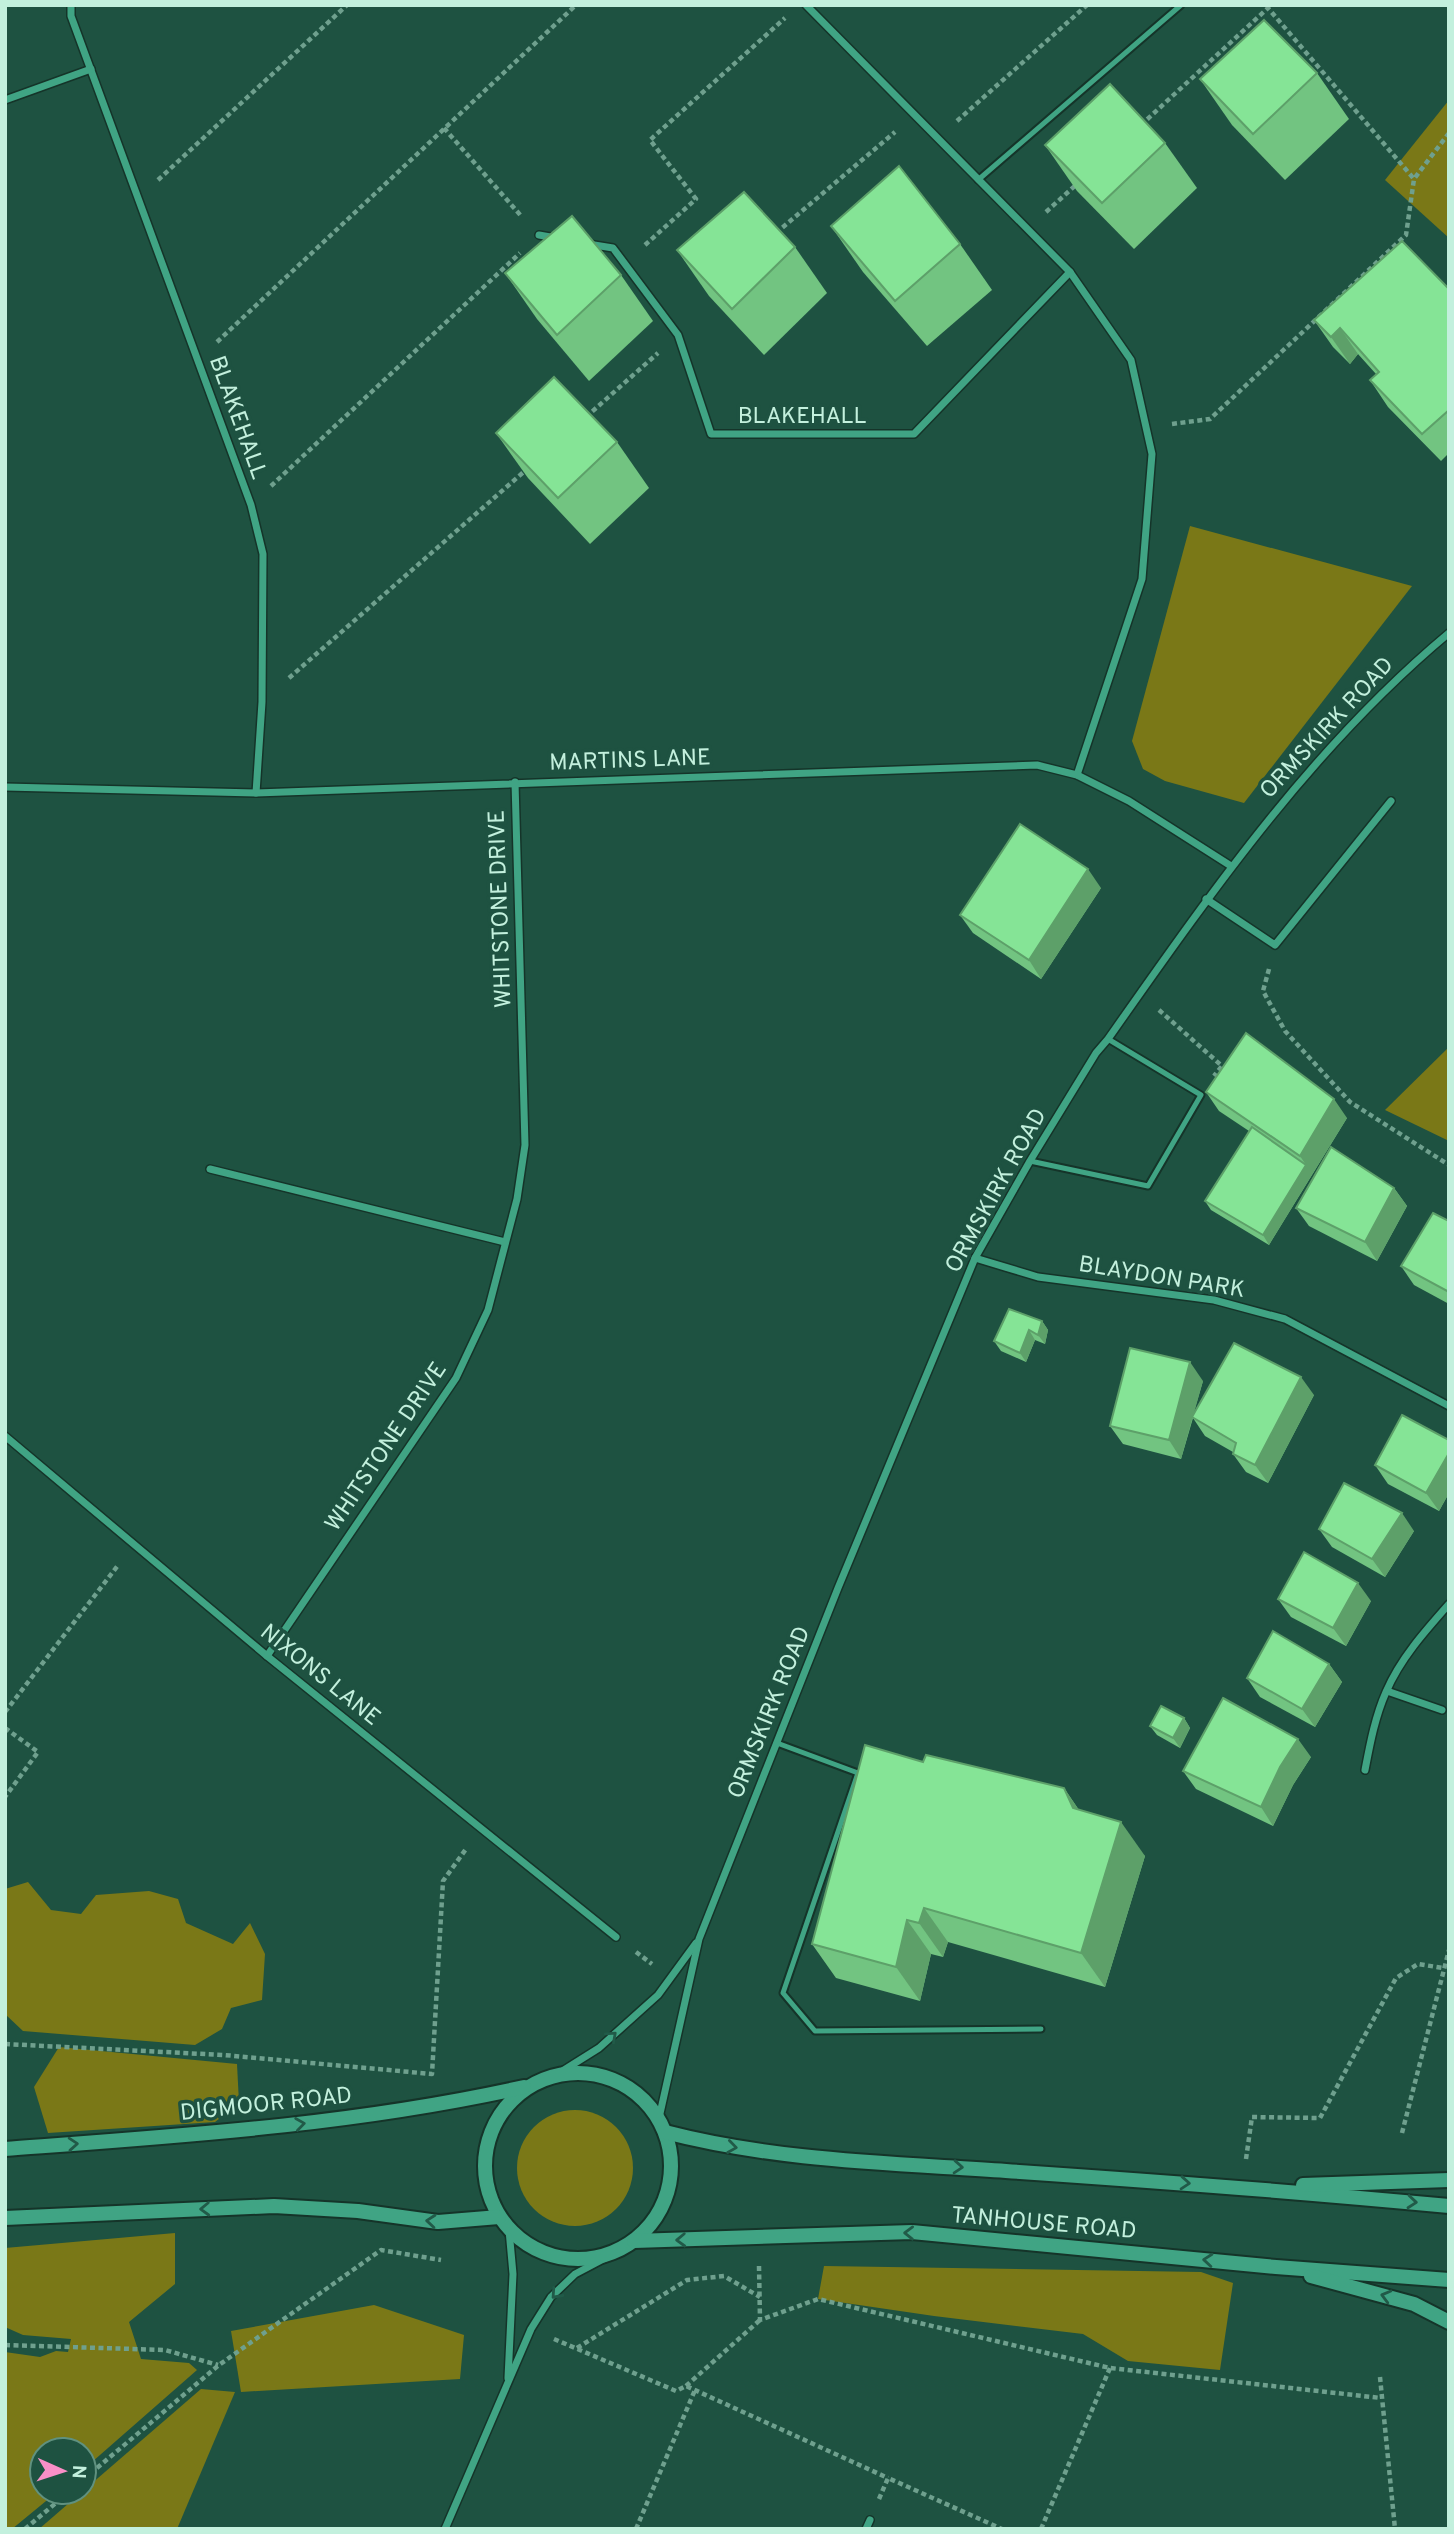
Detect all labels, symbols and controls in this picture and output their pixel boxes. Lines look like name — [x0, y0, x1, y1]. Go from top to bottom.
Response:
street label: BLAKEHALL — [201, 352, 272, 483]
street label: BLAKEHALL — [738, 403, 866, 432]
street label: ORMSKIRK ROAD — [1255, 652, 1401, 806]
street label: MARTINS LANE — [549, 744, 711, 779]
street label: WHITSTONE DRIVE — [484, 809, 519, 1008]
street label: ORMSKIRK ROAD — [940, 1104, 1054, 1279]
street label: BLAYDON PARK — [1076, 1251, 1247, 1306]
street label: WHITSTONE DRIVE — [320, 1357, 454, 1538]
street label: NIXONS LANE — [253, 1619, 385, 1733]
street label: ORMSKIRK ROAD — [722, 1622, 818, 1803]
one-way arrow — [604, 2032, 617, 2045]
street label: DIGMOOR ROAD — [179, 2082, 354, 2129]
one-way arrow — [294, 2117, 306, 2132]
one-way arrow — [68, 2137, 79, 2152]
one-way arrow — [726, 2140, 738, 2155]
one-way arrow — [953, 2160, 964, 2175]
one-way arrow — [1180, 2175, 1191, 2190]
one-way arrow — [1406, 2195, 1418, 2210]
one-way arrow — [199, 2201, 210, 2216]
street label: TANHOUSE ROAD — [950, 2202, 1137, 2247]
one-way arrow — [426, 2214, 437, 2229]
one-way arrow — [903, 2225, 913, 2241]
one-way arrow — [676, 2232, 687, 2247]
one-way arrow — [1203, 2253, 1214, 2268]
one-way arrow — [552, 2286, 564, 2299]
one-way arrow — [1380, 2290, 1392, 2304]
north arrow — [28, 2436, 98, 2506]
text: N — [66, 2464, 90, 2479]

